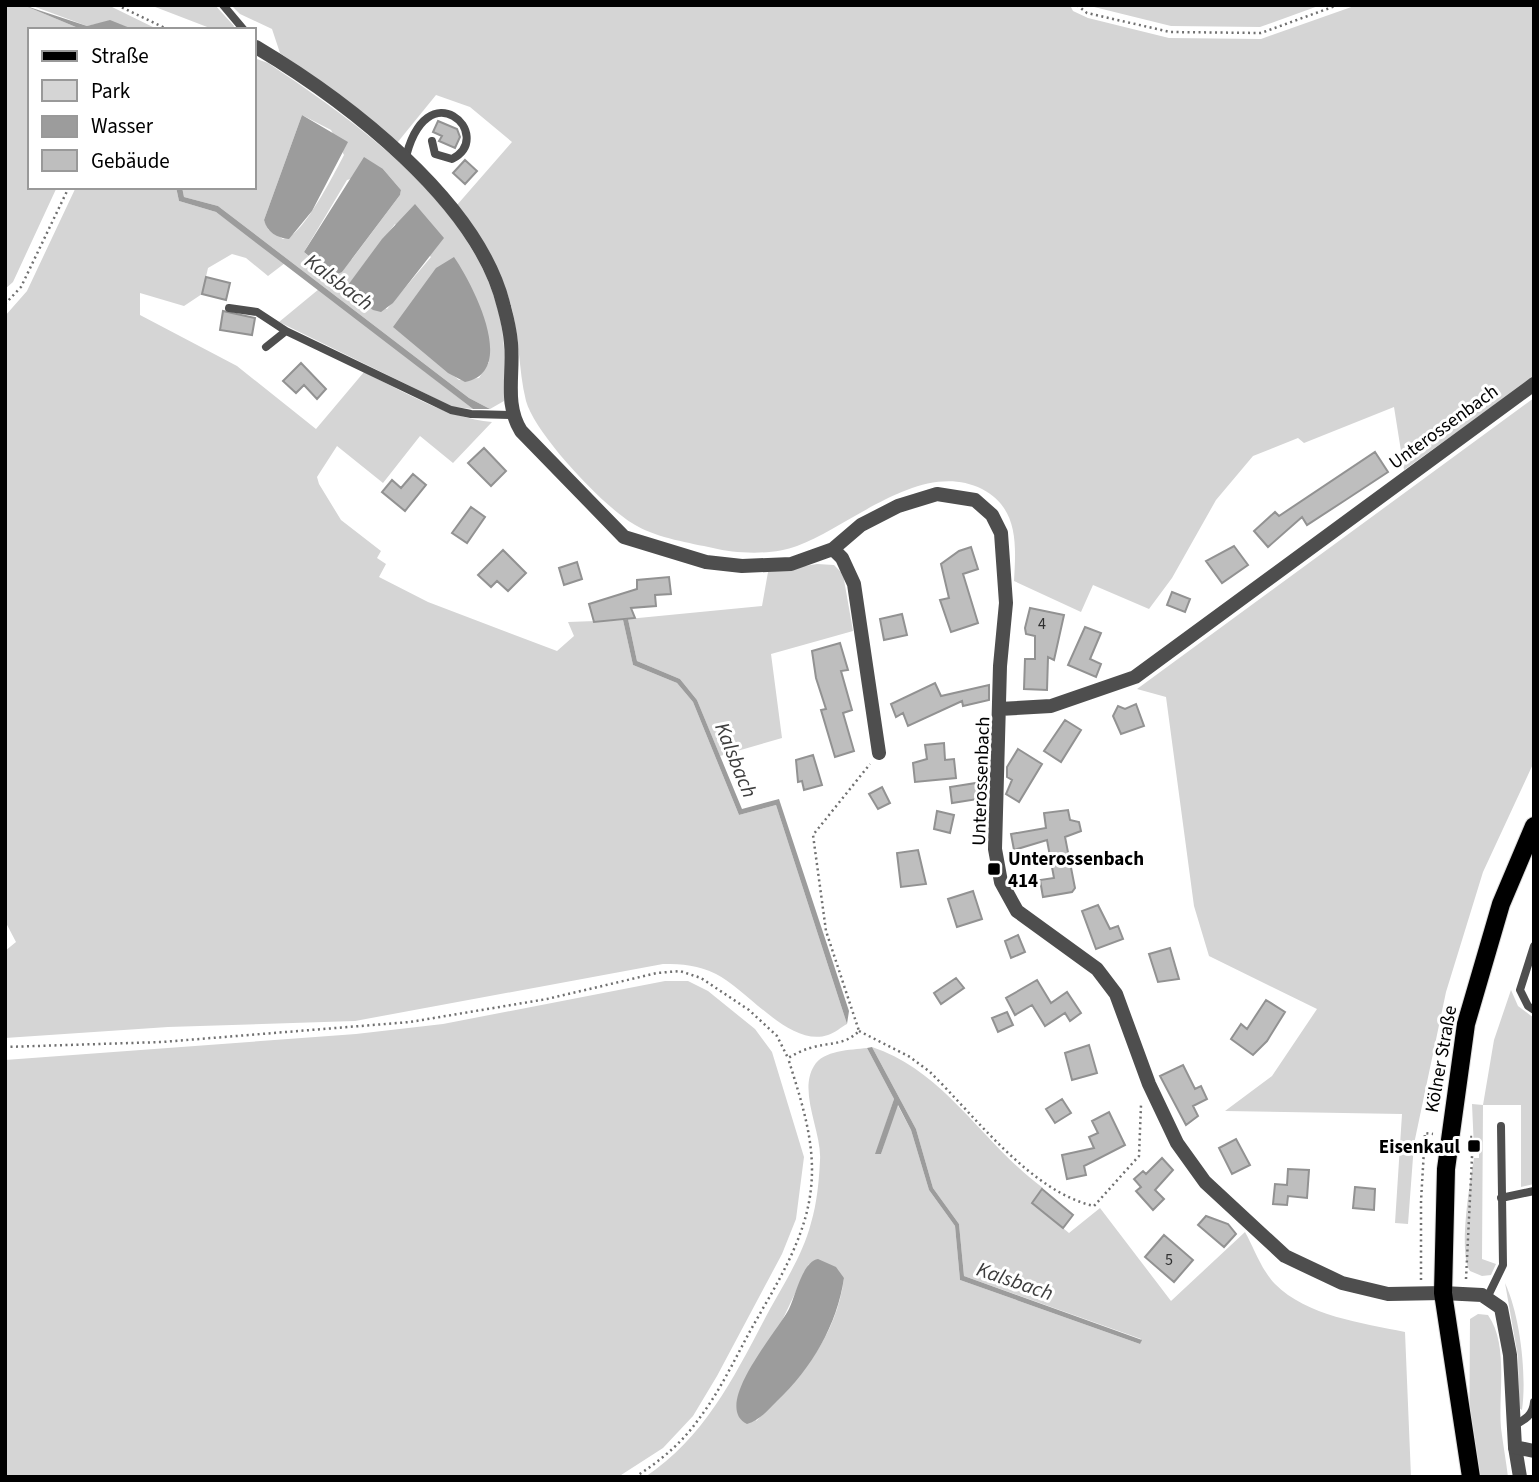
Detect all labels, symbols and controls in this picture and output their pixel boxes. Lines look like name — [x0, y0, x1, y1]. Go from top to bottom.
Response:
legend — [28, 28, 256, 189]
text: Straße — [91, 41, 149, 71]
text: Park — [91, 76, 131, 106]
text: Wasser — [91, 111, 154, 141]
text: Gebäude — [91, 146, 170, 176]
water label: Kalsbach — [298, 246, 380, 318]
street label: Unterossenbach — [1384, 378, 1504, 476]
house number: 4 — [1038, 613, 1046, 635]
street label: Unterossenbach — [966, 716, 997, 846]
water label: Kalsbach — [707, 718, 765, 802]
place label: Unterossenbach 414 — [1008, 846, 1144, 895]
marker: Unterossenbach 414 — [986, 861, 1002, 877]
street label: Kölner Straße — [1419, 1004, 1464, 1115]
place label: Eisenkaul — [1379, 1134, 1461, 1161]
marker: Eisenkaul — [1466, 1138, 1482, 1154]
house number: 5 — [1165, 1249, 1173, 1271]
water label: Kalsbach — [973, 1254, 1057, 1308]

